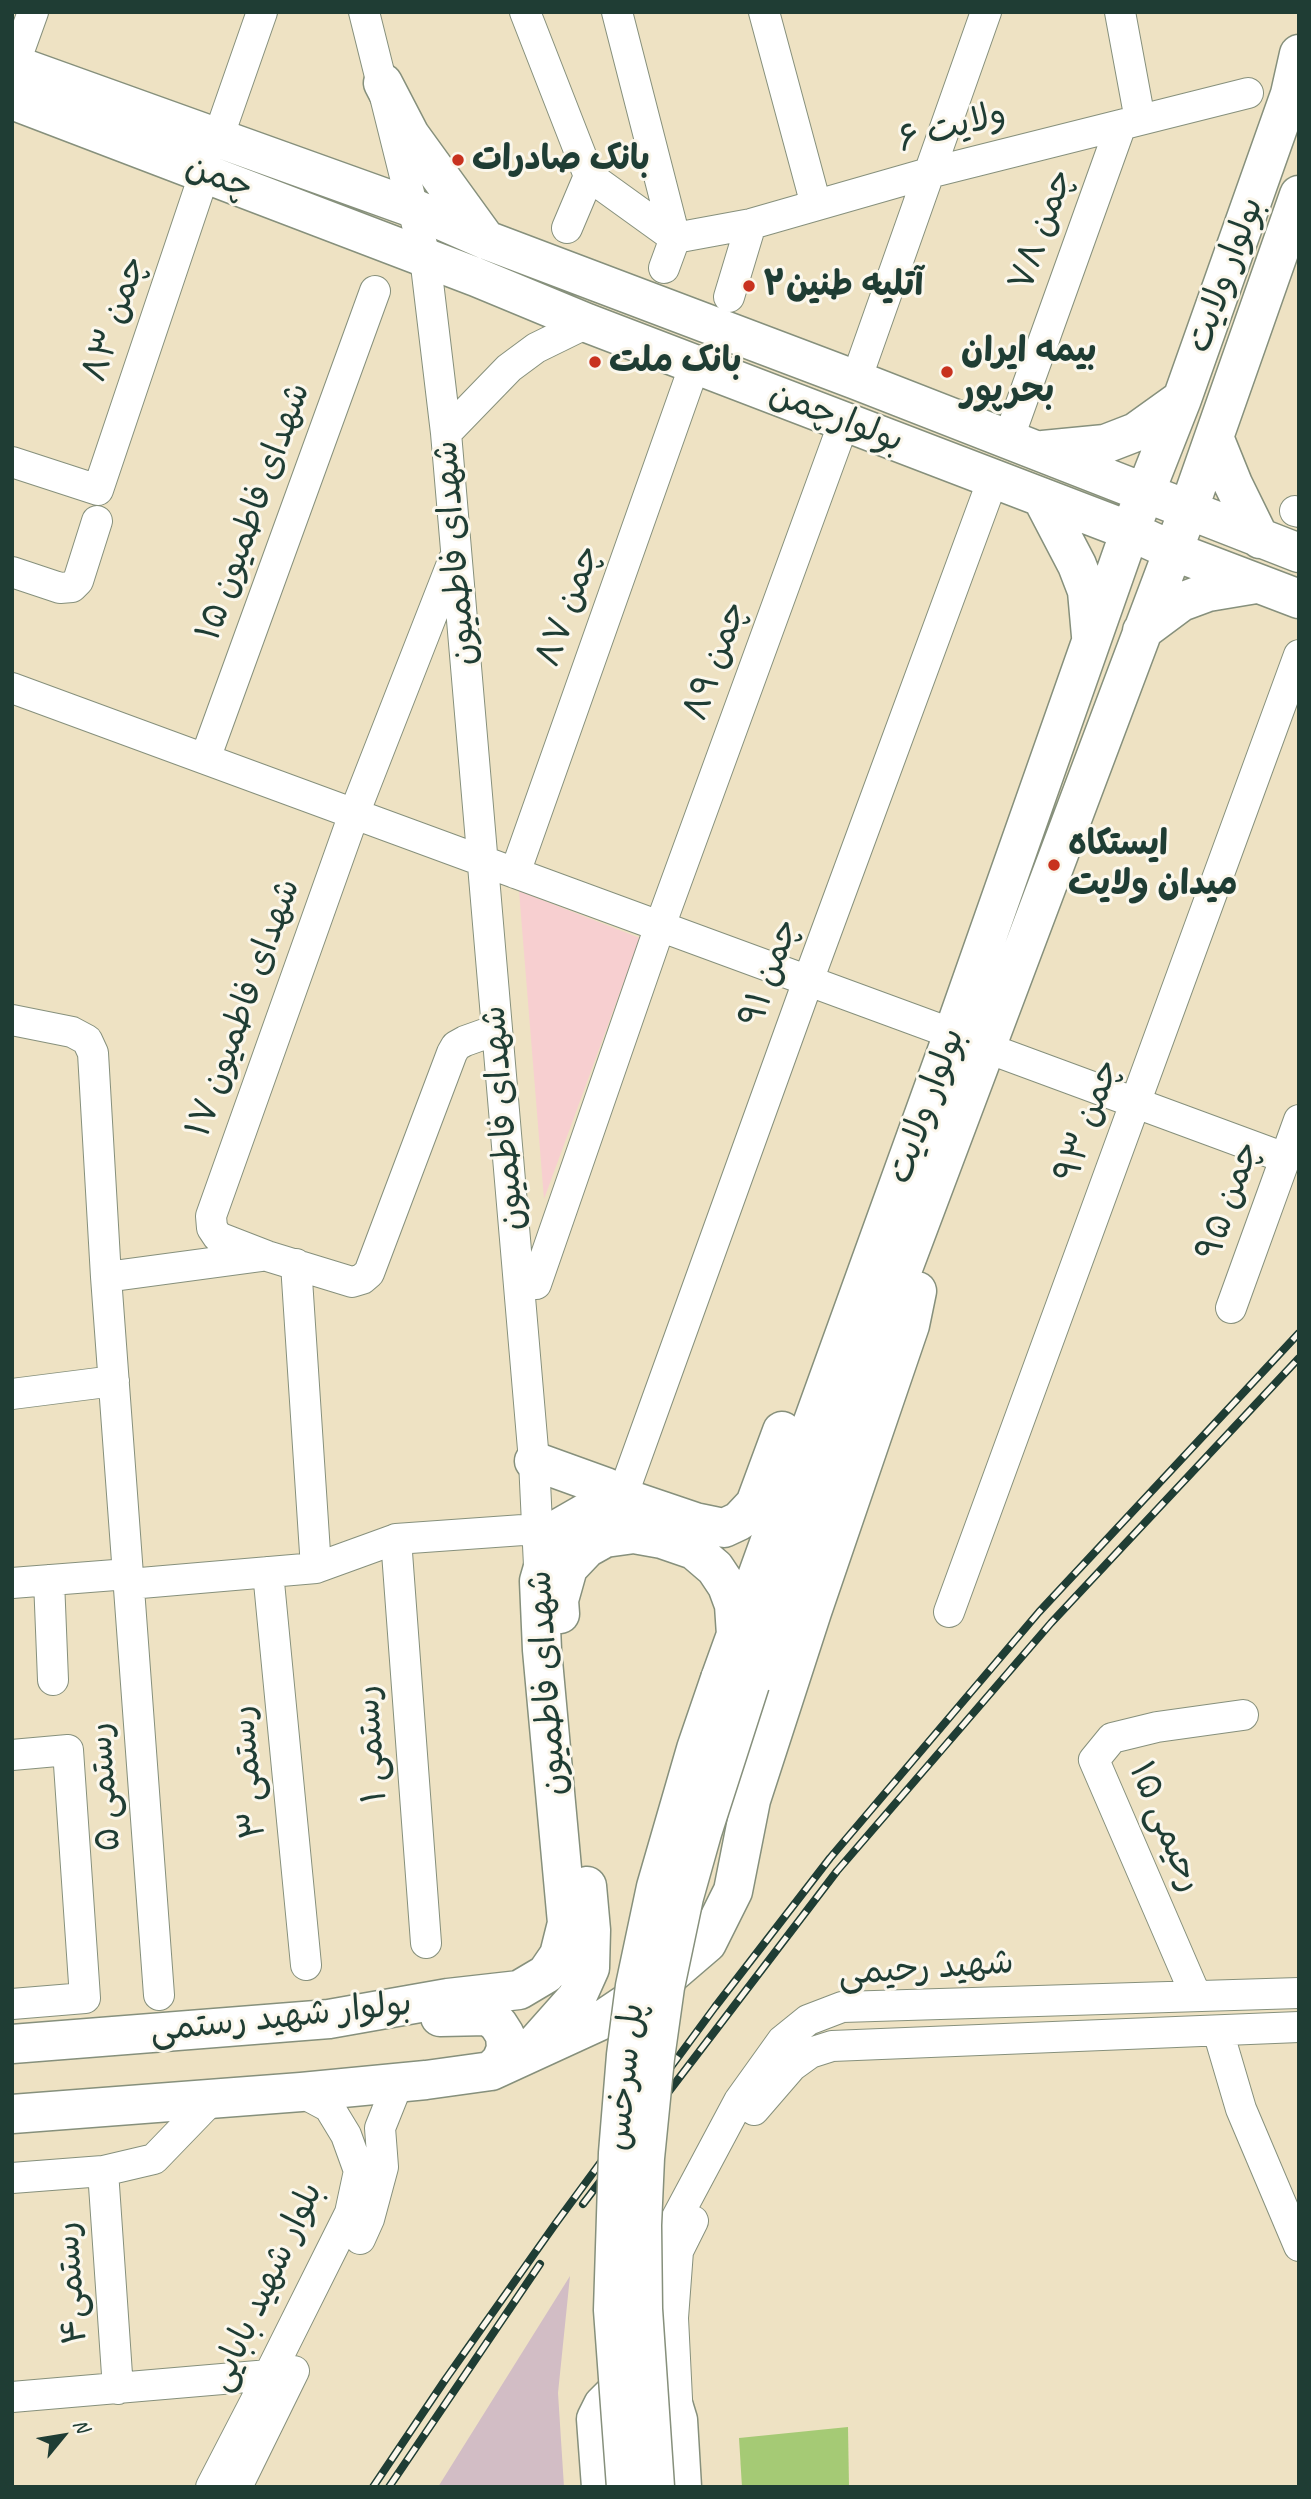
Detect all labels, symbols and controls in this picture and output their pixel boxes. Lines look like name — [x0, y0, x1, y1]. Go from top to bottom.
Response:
street label: ولایت ۶ — [893, 93, 1011, 163]
place label: بانک صادرات — [472, 139, 650, 181]
street label: چمن — [179, 146, 259, 210]
marker: بانک صادرات — [450, 152, 466, 168]
street label: چمن ۷۸ — [1001, 163, 1083, 297]
street label: بولوار ولایت — [1179, 192, 1273, 358]
street label: چمن ۸۳ — [74, 250, 156, 388]
place label: آتلیه طنین۲ — [763, 265, 923, 307]
marker: آتلیه طنین۲ — [741, 278, 757, 294]
place label: بيمه ايران بحرپور — [961, 331, 1097, 413]
place label: بانک ملت — [609, 341, 742, 383]
marker: بانک ملت — [587, 354, 603, 370]
marker: بيمه ايران بحرپور — [939, 364, 955, 380]
street label: بولوارچمن — [763, 373, 909, 463]
street label: شهدای فاطمیون ۱۵ — [188, 377, 320, 647]
street label: شهدای فاطمیون — [425, 439, 487, 667]
street label: چمن ۸۷ — [528, 539, 610, 673]
street label: چمن ۸۹ — [675, 596, 757, 726]
place label: ایستکاه میدان ولایت — [1068, 824, 1238, 906]
marker: ایستکاه میدان ولایت — [1046, 857, 1062, 873]
street label: شهدای فاطمیون ۱۷ — [178, 873, 310, 1143]
street label: چمن ۹۱ — [731, 913, 809, 1033]
street label: شهدای فاطمیون — [473, 1004, 535, 1232]
street label: بولوار ولایت — [880, 1023, 974, 1189]
street label: چمن ۹۳ — [1046, 1054, 1130, 1188]
street label: چمن ۹۵ — [1188, 1136, 1270, 1266]
street label: شهدای فاطمیون — [519, 1569, 577, 1797]
street label: رستمی ۱ — [347, 1684, 397, 1804]
street label: رستمی ۳ — [222, 1703, 276, 1841]
street label: رستمی ۵ — [80, 1721, 130, 1853]
street label: رحیمی ۱۵ — [1119, 1756, 1211, 1898]
street label: شهید رحیمی — [837, 1942, 1015, 1996]
street label: بولوار شهید رستمی — [148, 1983, 414, 2053]
street label: پل سرخس — [597, 2001, 655, 2153]
street label: بلوار شهید بابایی — [199, 2176, 333, 2398]
street label: رستمی۴ — [47, 2220, 97, 2346]
north arrow — [28, 2401, 98, 2471]
text: N — [68, 2414, 95, 2437]

